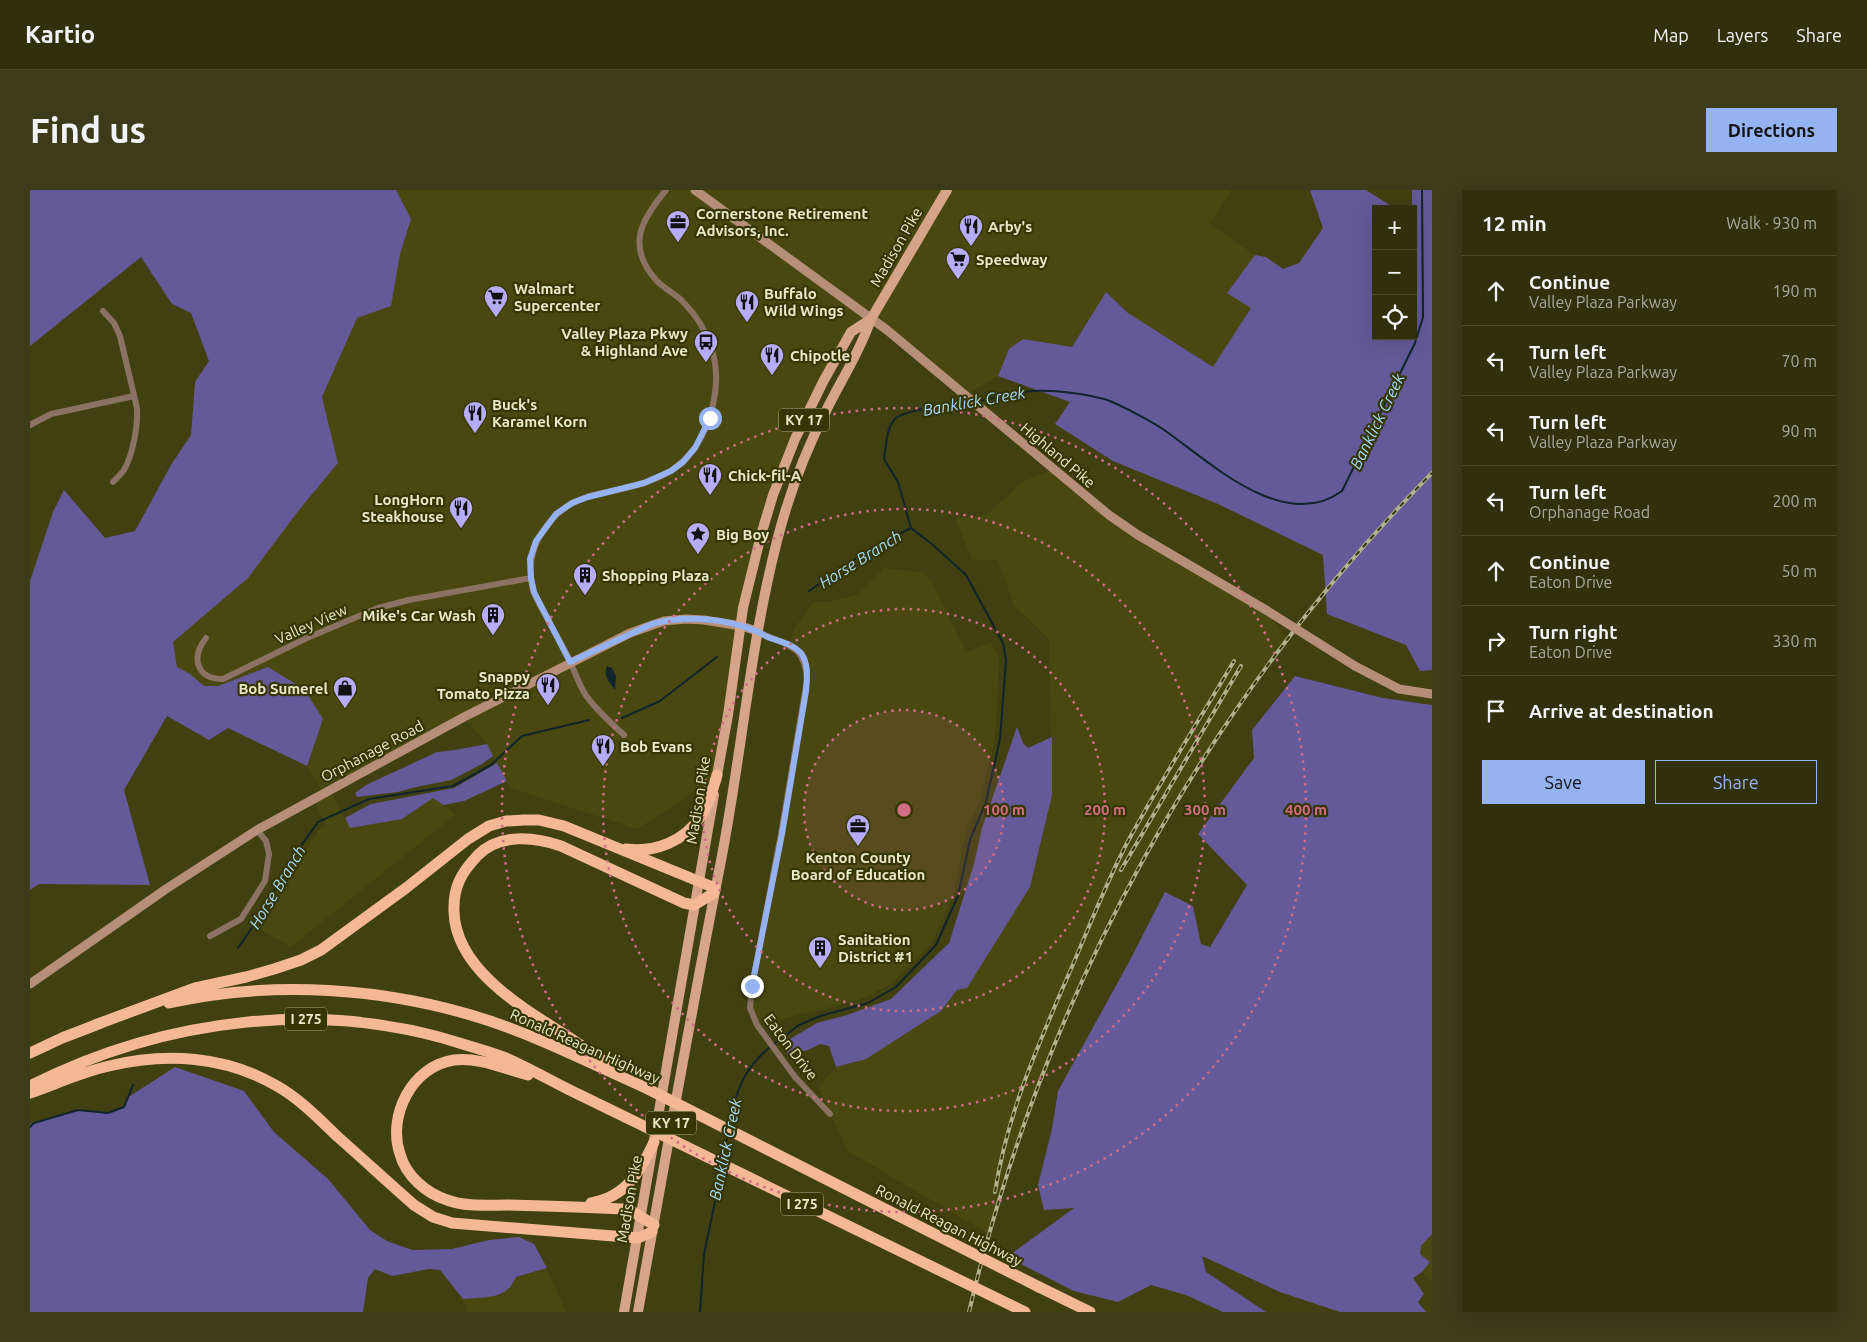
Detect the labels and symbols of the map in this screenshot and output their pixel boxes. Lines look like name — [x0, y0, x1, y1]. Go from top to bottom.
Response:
street label: Madison Pike — [866, 204, 926, 290]
place label: Cornerstone Retirement Advisors, Inc. — [696, 205, 868, 239]
office icon: Cornerstone Retirement Advisors, Inc. — [665, 209, 691, 243]
restaurant icon: Arby's — [958, 213, 984, 247]
place label: Arby's — [988, 218, 1032, 235]
supermarket icon: Speedway — [945, 246, 971, 280]
place label: Speedway — [976, 251, 1047, 268]
place label: Walmart Supercenter — [514, 280, 601, 314]
supermarket icon: Walmart Supercenter — [483, 284, 509, 318]
place label: Buffalo Wild Wings — [764, 285, 844, 319]
restaurant icon: Buffalo Wild Wings — [734, 289, 760, 323]
place label: Valley Plaza Pkwy & Highland Ave — [561, 325, 688, 359]
bus stop icon: Valley Plaza Pkwy & Highland Ave — [693, 329, 719, 363]
restaurant icon: Chipotle — [759, 342, 785, 376]
place label: Chipotle — [790, 347, 850, 364]
water label: Banklick Creek — [1346, 370, 1408, 472]
water label: Banklick Creek — [921, 383, 1027, 419]
place label: Buck's Karamel Korn — [492, 396, 587, 430]
restaurant icon: Buck's Karamel Korn — [462, 400, 488, 434]
route start — [699, 407, 722, 430]
road number: KY 17 — [779, 408, 829, 432]
street label: Highland Pike — [1017, 419, 1099, 491]
restaurant icon: Chick-fil-A — [697, 462, 723, 496]
place label: Chick-fil-A — [728, 467, 802, 484]
place label: LongHorn Steakhouse — [362, 491, 444, 525]
restaurant icon: LongHorn Steakhouse — [448, 495, 474, 529]
place icon: Big Boy — [685, 521, 711, 555]
place label: Big Boy — [716, 526, 769, 543]
water label: Horse Branch — [815, 527, 905, 591]
building icon: Shopping Plaza — [572, 562, 598, 596]
place label: Shopping Plaza — [602, 567, 709, 584]
street label: Valley View — [272, 600, 350, 647]
building icon: Mike's Car Wash — [480, 602, 506, 636]
place label: Mike's Car Wash — [362, 607, 476, 624]
place label: Snappy Tomato Pizza — [437, 668, 530, 702]
restaurant icon: Snappy Tomato Pizza — [535, 672, 561, 706]
shop icon: Bob Sumerel — [332, 675, 358, 709]
place label: Bob Sumerel — [238, 680, 328, 697]
street label: Orphanage Road — [318, 717, 426, 785]
restaurant icon: Bob Evans — [590, 733, 616, 767]
place label: Bob Evans — [620, 738, 692, 755]
street label: Madison Pike — [683, 755, 713, 845]
centre of rings — [895, 801, 913, 819]
text: 100 m — [983, 801, 1025, 818]
text: 200 m — [1084, 801, 1126, 818]
text: 300 m — [1184, 801, 1226, 818]
text: 400 m — [1285, 801, 1327, 818]
office icon: Kenton County Board of Education — [845, 813, 871, 847]
water label: Horse Branch — [245, 842, 309, 932]
place label: Kenton County Board of Education — [791, 849, 925, 883]
place label: Sanitation District #1 — [838, 931, 913, 965]
building icon: Sanitation District #1 — [807, 935, 833, 969]
route end — [741, 975, 764, 998]
street label: Ronald Reagan Highway — [508, 1005, 662, 1087]
road number: I 275 — [285, 1008, 327, 1031]
street label: Eaton Drive — [761, 1011, 821, 1083]
water label: Banklick Creek — [705, 1096, 745, 1202]
road number: KY 17 — [646, 1111, 696, 1134]
street label: Madison Pike — [613, 1154, 645, 1244]
street label: Ronald Reagan Highway — [873, 1181, 1025, 1269]
road number: I 275 — [781, 1192, 823, 1216]

